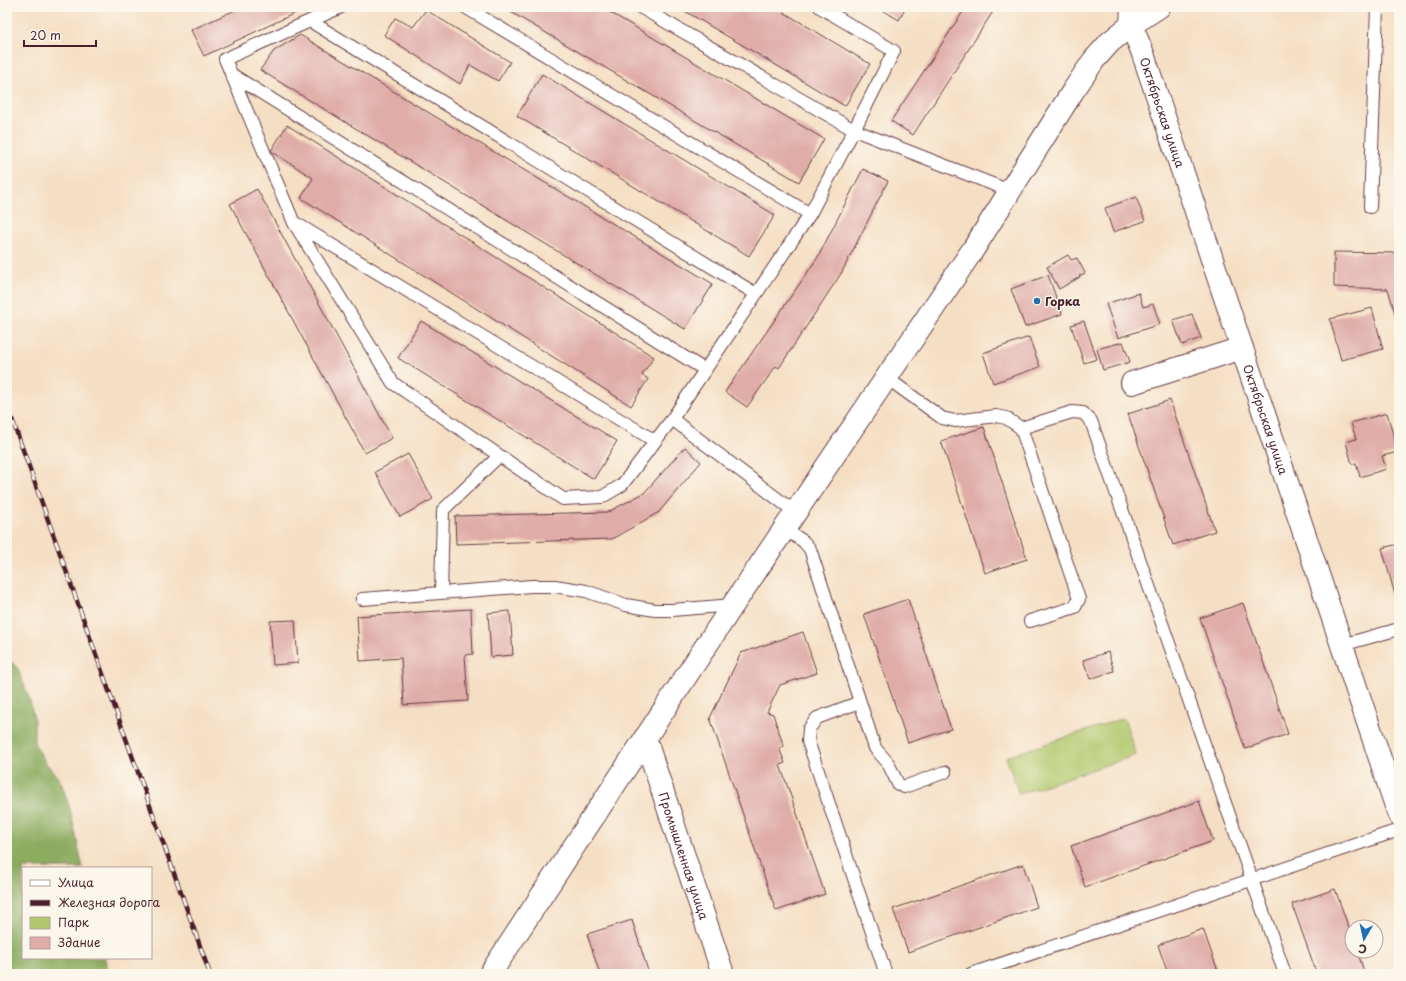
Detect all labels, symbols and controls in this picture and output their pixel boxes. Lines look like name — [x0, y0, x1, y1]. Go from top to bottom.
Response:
scale bar — [24, 22, 96, 48]
text: 20 m — [30, 26, 61, 44]
street label: Октябрьская улица — [1136, 55, 1190, 170]
place label: Горка — [1045, 292, 1080, 310]
marker: Горка — [1032, 296, 1042, 306]
street label: Октябрьская улица — [1239, 362, 1293, 477]
street label: Промышленная улица — [654, 790, 714, 922]
legend — [22, 867, 152, 959]
text: Улица — [58, 873, 94, 891]
text: Железная дорога — [58, 893, 161, 911]
text: Парк — [58, 913, 90, 931]
north arrow — [1344, 919, 1384, 959]
text: Здание — [58, 933, 100, 951]
text: С — [1357, 940, 1368, 958]

